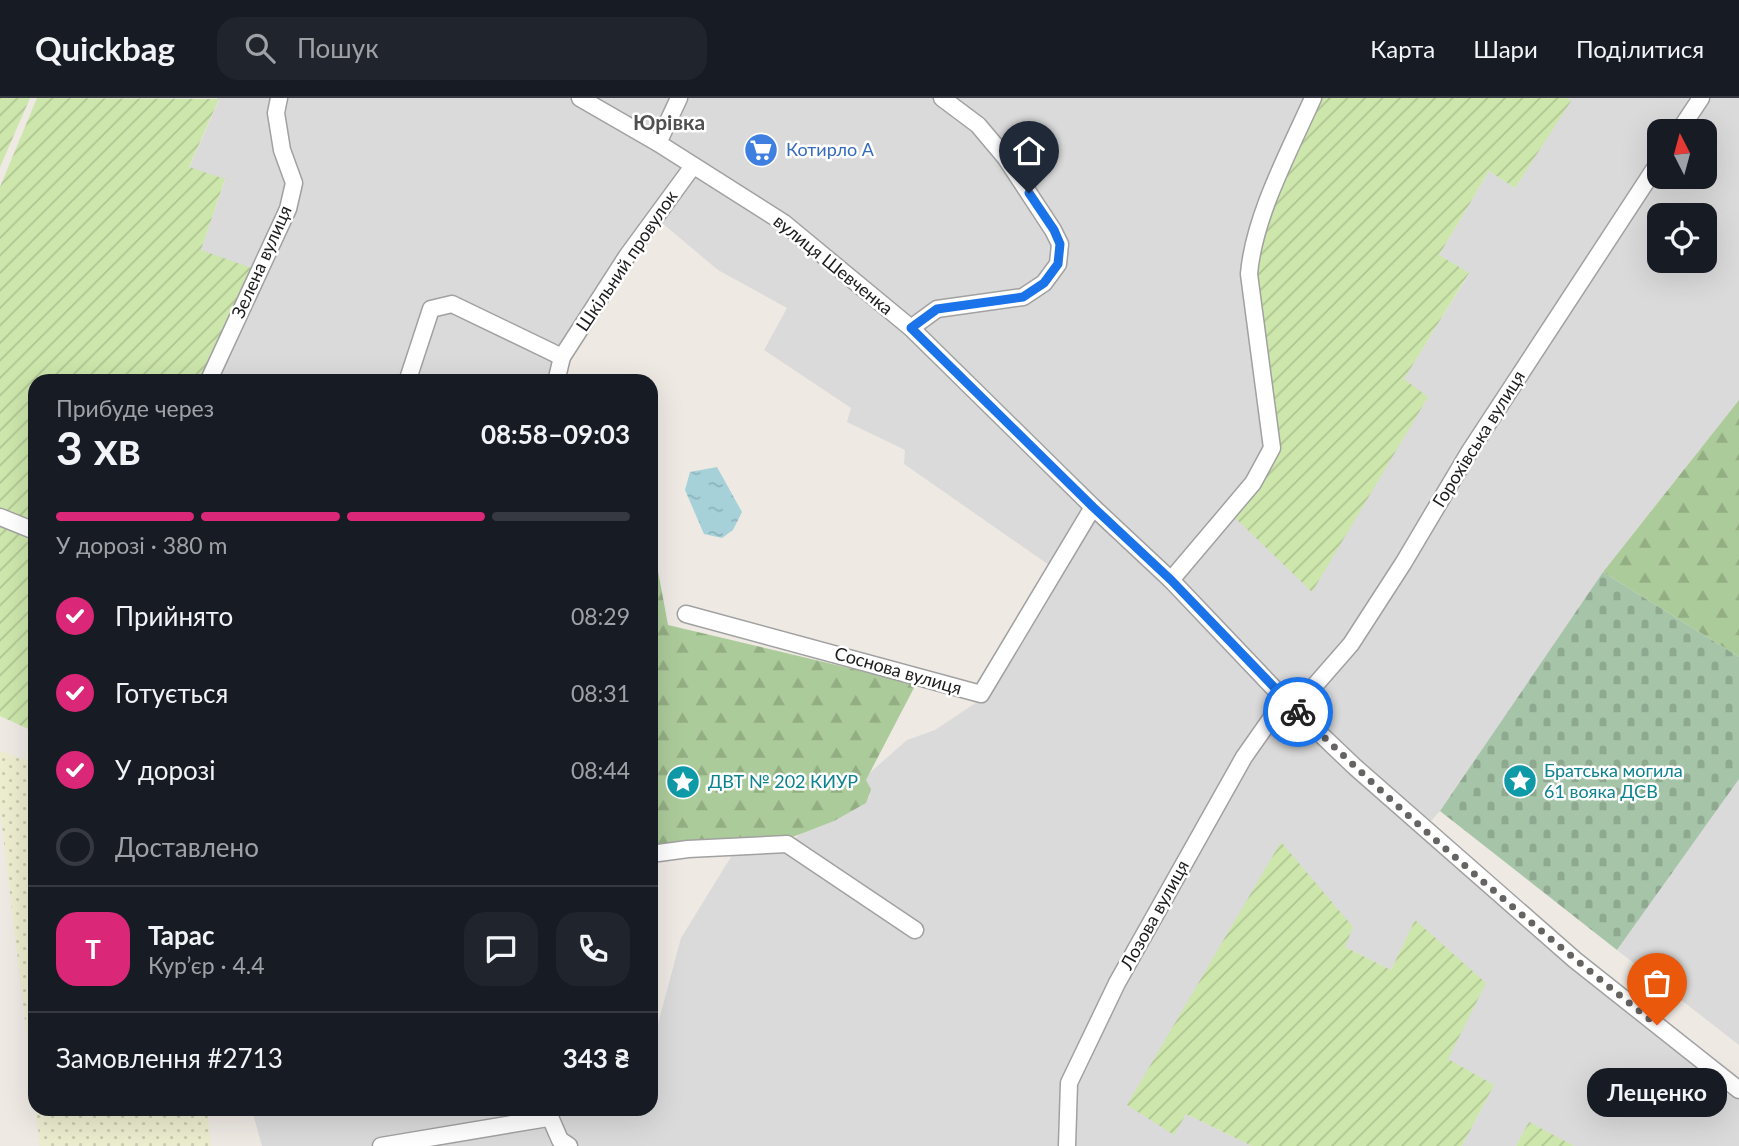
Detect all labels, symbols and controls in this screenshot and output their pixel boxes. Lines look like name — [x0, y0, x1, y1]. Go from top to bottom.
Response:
search box — [217, 17, 707, 80]
text: Quickbag — [35, 28, 175, 68]
icon: search — [241, 29, 279, 67]
text: Пошук — [297, 32, 379, 64]
text: Карта — [1370, 34, 1435, 63]
text: Шари — [1473, 34, 1538, 63]
text: Поділитися — [1576, 34, 1704, 63]
district label: Юрівка — [633, 109, 705, 134]
north arrow — [1647, 119, 1717, 189]
map controls — [1647, 119, 1717, 273]
pin — [999, 121, 1059, 193]
supermarket icon: Котирло А — [742, 131, 780, 169]
icon: home — [1010, 132, 1048, 170]
place label: Котирло А — [786, 138, 875, 160]
street label: Шкільний провулок — [571, 185, 682, 335]
street label: Зелена вулиця — [226, 202, 296, 321]
button: locate — [1647, 203, 1717, 273]
street label: вулиця Шевченка — [770, 209, 898, 319]
street label: Горохівська вулиця — [1427, 366, 1529, 511]
text: Прибуде через — [56, 394, 214, 422]
text: 08:58–09:03 — [481, 418, 630, 450]
text: 3 хв — [56, 420, 141, 475]
text: У дорозі · 380 m — [56, 531, 227, 559]
icon: check — [56, 597, 94, 635]
text: Прийнято — [115, 600, 233, 632]
text: 08:29 — [571, 602, 630, 630]
street label: Соснова вулиця — [832, 641, 964, 699]
icon: check — [56, 674, 94, 712]
text: Готується — [115, 677, 228, 709]
courier — [1263, 677, 1333, 747]
text: 08:31 — [571, 679, 630, 707]
icon: bike — [1279, 693, 1317, 731]
icon: check — [56, 751, 94, 789]
text: У дорозі — [115, 754, 215, 786]
text: 08:44 — [571, 756, 630, 784]
place label: Братська могила 61 вояка ДСВ — [1544, 759, 1683, 802]
place icon: Братська могила 61 вояка ДСВ — [1501, 762, 1539, 800]
place icon: ДВТ № 202 КИУР — [664, 763, 702, 801]
place label: ДВТ № 202 КИУР — [708, 770, 858, 792]
text: Доставлено — [115, 831, 259, 863]
street label: Лозова вулиця — [1115, 856, 1193, 974]
button: chat — [464, 912, 538, 986]
button: phone — [556, 912, 630, 986]
text: Тарас — [148, 919, 214, 951]
text: Т — [85, 933, 101, 965]
text: Кур’єр · 4.4 — [148, 951, 265, 979]
pin — [1627, 953, 1687, 1025]
icon: bag — [1638, 964, 1676, 1002]
text: Замовлення #2713 — [56, 1042, 283, 1074]
text: 343 ₴ — [563, 1042, 630, 1074]
callout: Лещенко — [1587, 1067, 1727, 1116]
text: Лещенко — [1607, 1078, 1707, 1106]

